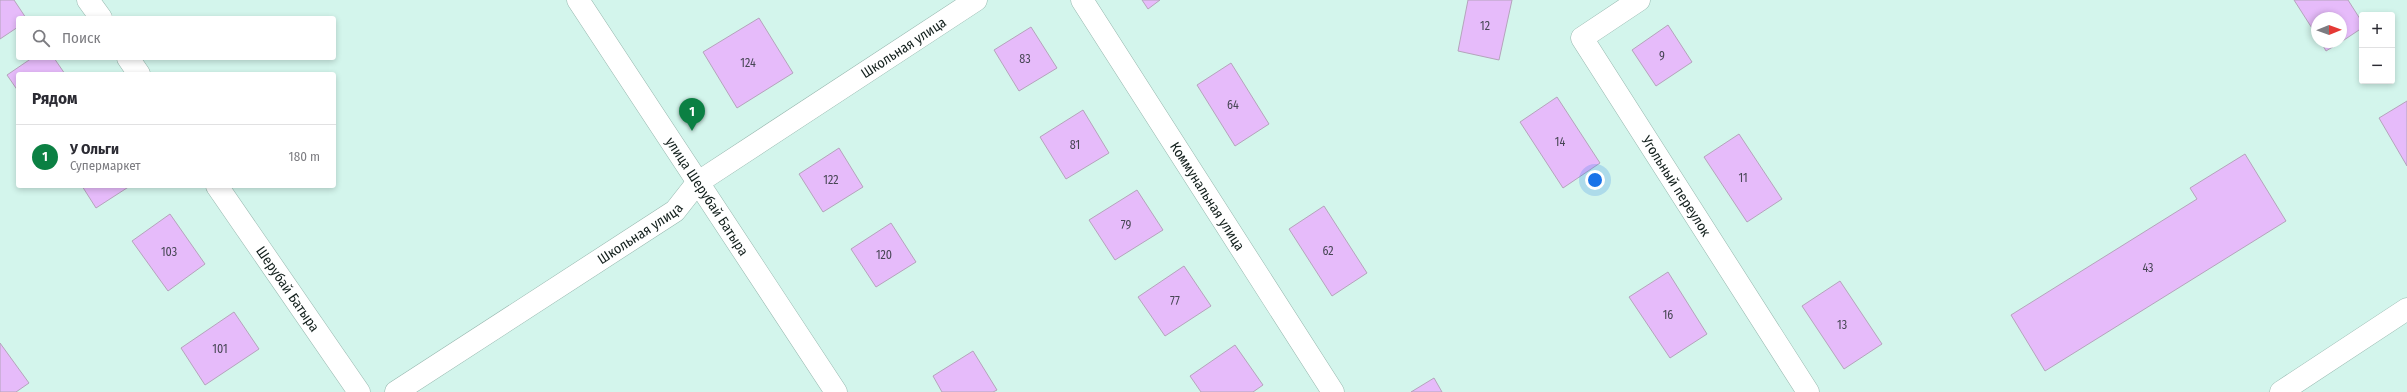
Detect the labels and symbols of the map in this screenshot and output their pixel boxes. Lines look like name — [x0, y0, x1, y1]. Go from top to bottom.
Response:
north arrow — [2311, 12, 2347, 48]
street label: Школьная улица — [858, 14, 950, 82]
house number: 12 — [1480, 19, 1490, 33]
house number: 9 — [1659, 49, 1665, 63]
house number: 83 — [1019, 52, 1031, 66]
house number: 124 — [740, 56, 756, 70]
pin: 1 — [679, 98, 705, 131]
house number: 64 — [1227, 98, 1239, 112]
street label: Угольный переулок — [1637, 132, 1715, 240]
street label: улица Шерубай Батыра — [662, 134, 752, 259]
house number: 14 — [1555, 135, 1565, 149]
house number: 81 — [1070, 138, 1080, 152]
street label: Коммунальная улица — [1166, 139, 1248, 254]
your location — [1585, 170, 1605, 190]
house number: 11 — [1738, 171, 1748, 185]
house number: 122 — [823, 173, 839, 187]
street label: Школьная улица — [594, 200, 687, 268]
house number: 79 — [1121, 218, 1131, 232]
street label: Шерубай Батыра — [252, 243, 323, 335]
house number: 62 — [1322, 244, 1334, 258]
house number: 103 — [161, 245, 177, 259]
house number: 120 — [876, 248, 892, 262]
house number: 43 — [2142, 261, 2154, 275]
house number: 77 — [1170, 294, 1180, 308]
house number: 16 — [1663, 308, 1673, 322]
house number: 13 — [1837, 318, 1847, 332]
house number: 101 — [212, 342, 228, 356]

